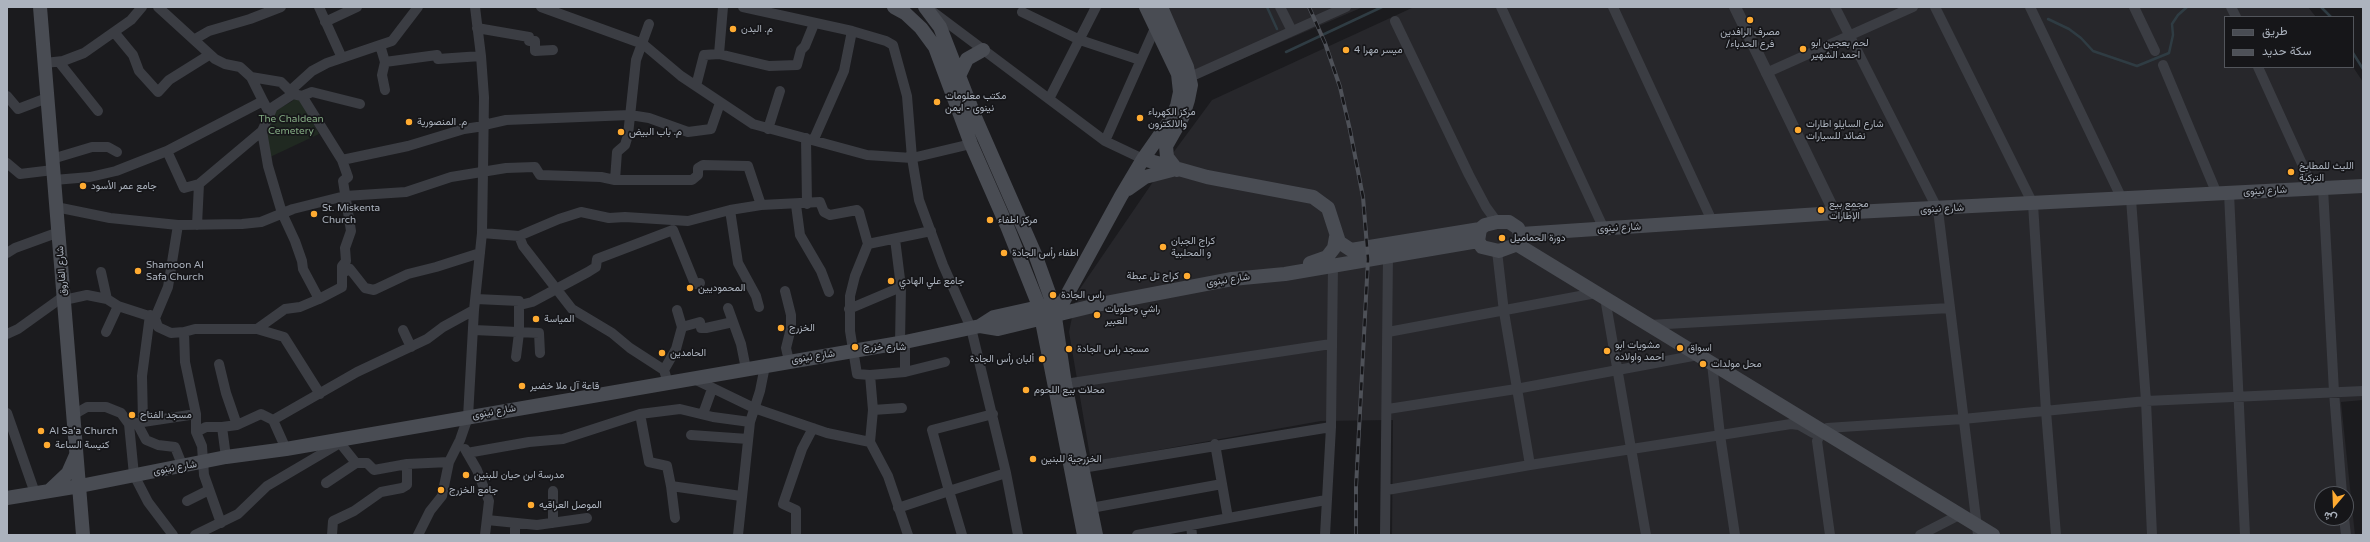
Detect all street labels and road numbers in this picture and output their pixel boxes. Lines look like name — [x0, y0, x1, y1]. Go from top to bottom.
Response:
street label: شارع نينوى — [2243, 184, 2287, 198]
street label: شارع نينوى — [1920, 202, 1964, 216]
street label: شارع نينوى — [1597, 221, 1641, 235]
street label: شارع الفاروق — [54, 246, 70, 296]
street label: شارع نينوى — [1205, 271, 1251, 289]
street label: شارع نينوى — [790, 348, 836, 366]
street label: شارع نينوى — [471, 402, 517, 422]
street label: شارع نينوى — [152, 458, 198, 478]

